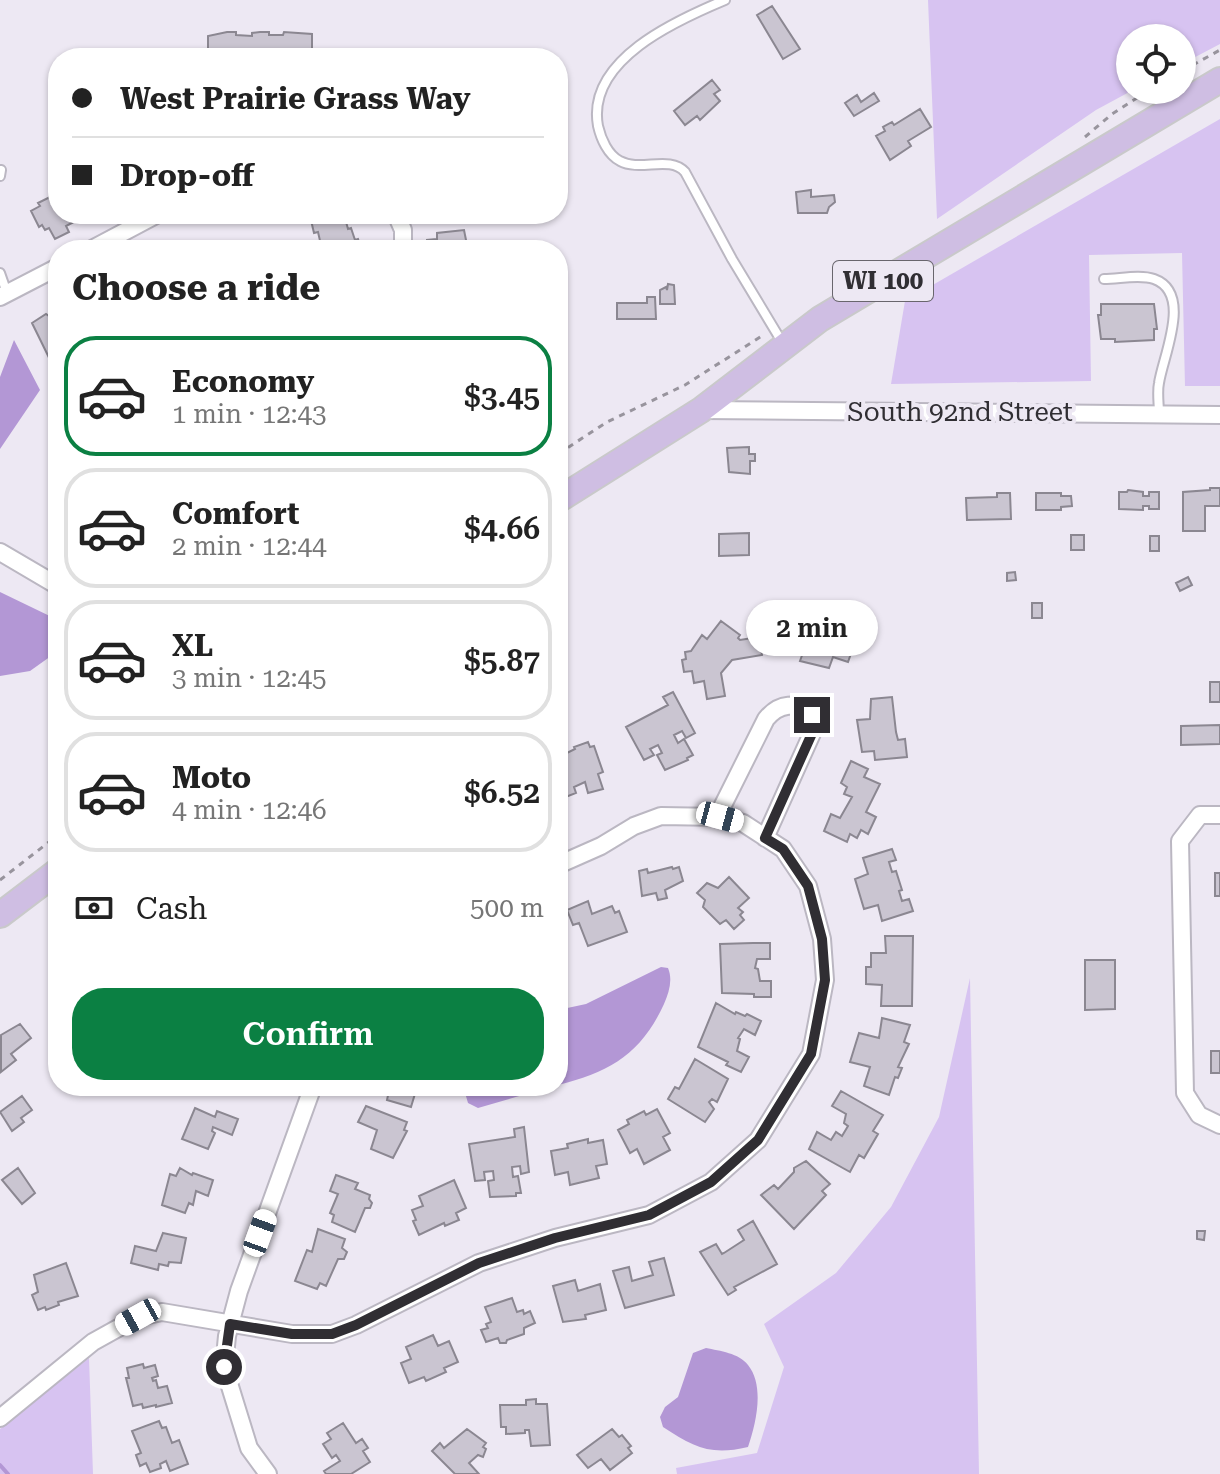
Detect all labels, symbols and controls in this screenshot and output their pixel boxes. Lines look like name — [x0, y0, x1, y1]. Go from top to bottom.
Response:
map controls — [1116, 24, 1196, 104]
button: locate — [1116, 24, 1196, 104]
text: West Prairie Grass Way — [120, 81, 471, 116]
text: Drop-off — [120, 158, 254, 193]
road number: WI 100 — [833, 261, 933, 301]
text: Choose a ride — [72, 267, 320, 309]
icon: car — [76, 360, 148, 432]
text: Economy — [172, 364, 314, 399]
text: $3.45 — [464, 379, 540, 414]
street label: South 92nd Street — [847, 397, 1073, 427]
text: 1 min · 12:43 — [172, 399, 327, 429]
icon: car — [76, 492, 148, 564]
text: Comfort — [172, 496, 299, 531]
text: $4.66 — [464, 511, 540, 546]
text: 2 min · 12:44 — [172, 531, 327, 561]
callout: 2 min — [746, 599, 878, 655]
text: 2 min — [776, 613, 848, 643]
icon: car — [76, 624, 148, 696]
text: XL — [172, 628, 213, 663]
text: $5.87 — [464, 643, 540, 678]
text: 3 min · 12:45 — [172, 663, 327, 693]
route end — [794, 697, 830, 733]
icon: car — [76, 756, 148, 828]
text: Moto — [172, 760, 251, 795]
text: $6.52 — [464, 775, 540, 810]
text: 4 min · 12:46 — [172, 795, 327, 825]
car — [694, 799, 746, 835]
icon: cash — [72, 886, 116, 930]
text: Cash — [136, 891, 207, 926]
text: 500 m — [470, 893, 544, 923]
button: Confirm — [72, 988, 544, 1080]
car — [241, 1206, 279, 1260]
car — [111, 1295, 165, 1339]
route start — [206, 1349, 242, 1385]

